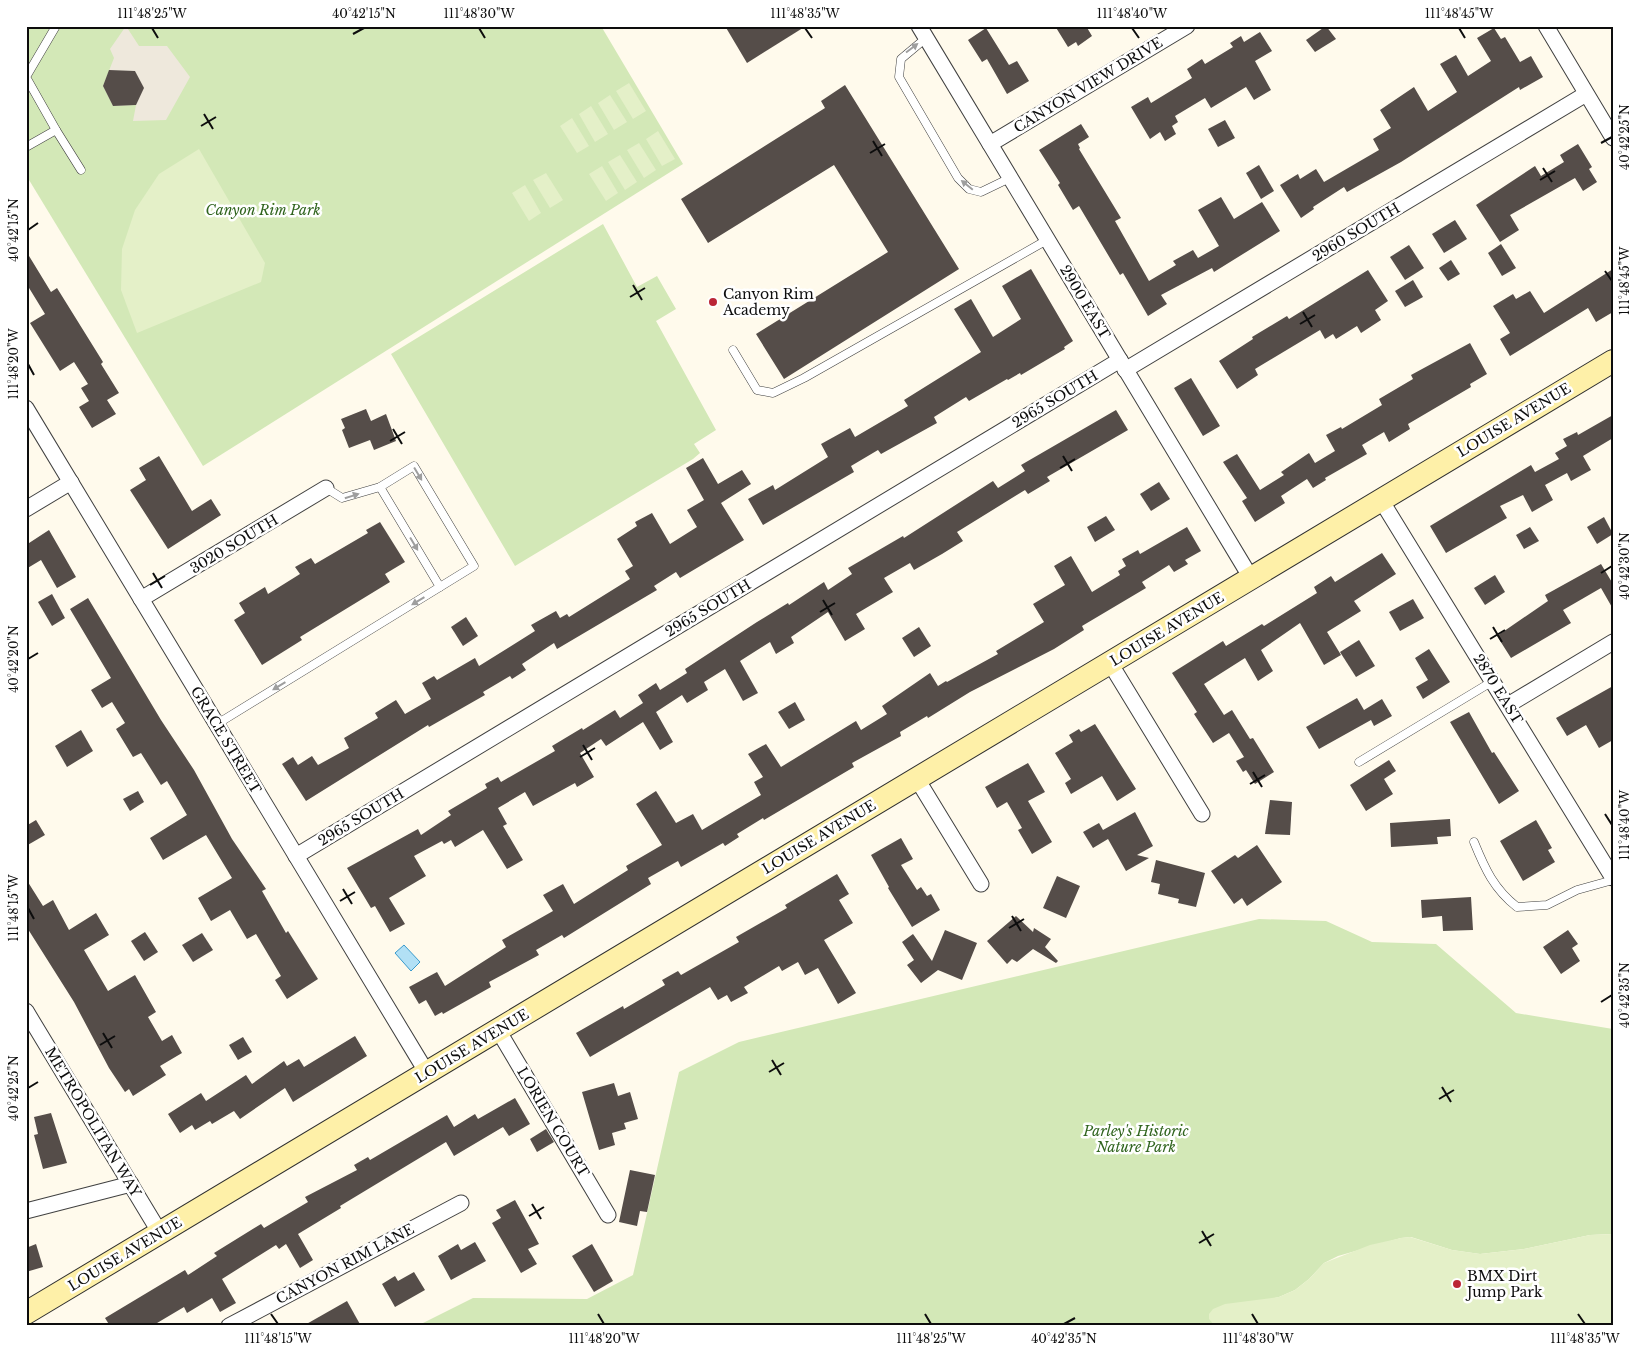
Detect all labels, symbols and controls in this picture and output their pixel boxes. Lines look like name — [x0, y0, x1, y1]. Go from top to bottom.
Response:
text: 111°48'25"W — [117, 6, 188, 21]
text: 40°42'15"N — [332, 6, 396, 21]
text: 111°48'30"W — [443, 6, 515, 21]
text: 111°48'35"W — [770, 6, 841, 21]
text: 111°48'40"W — [1097, 6, 1168, 21]
text: 111°48'45"W — [1425, 6, 1494, 21]
street label: CANYON VIEW DRIVE — [1010, 33, 1166, 137]
one-way arrow — [905, 43, 918, 54]
text: 40°42'25"N — [1617, 104, 1632, 170]
one-way arrow — [960, 180, 973, 191]
text: 40°42'15"N — [6, 198, 21, 262]
street label: 2960 SOUTH — [1309, 199, 1403, 265]
park label: Canyon Rim Park — [205, 201, 321, 219]
text: 111°48'45"W — [1617, 246, 1632, 315]
street label: 2900 EAST — [1056, 262, 1114, 342]
place label: Canyon Rim Academy — [722, 285, 814, 319]
marker: Canyon Rim Academy — [707, 296, 719, 308]
text: 111°48'20"W — [6, 328, 21, 400]
street label: 2965 SOUTH — [1009, 366, 1101, 432]
street label: LOUISE AVENUE — [1454, 379, 1574, 461]
one-way arrow — [414, 467, 423, 480]
one-way arrow — [344, 491, 359, 499]
street label: 3020 SOUTH — [187, 511, 281, 577]
text: 40°42'30"N — [1617, 532, 1632, 600]
one-way arrow — [410, 537, 419, 550]
street label: 2965 SOUTH — [662, 575, 754, 641]
street label: LOUISE AVENUE — [1107, 588, 1227, 670]
one-way arrow — [411, 596, 424, 605]
text: 40°42'20"N — [6, 625, 21, 693]
street label: 2870 EAST — [1469, 651, 1527, 727]
one-way arrow — [273, 681, 286, 690]
street label: GRACE STREET — [187, 683, 265, 797]
street label: 2965 SOUTH — [315, 784, 407, 850]
text: 111°48'40"W — [1617, 789, 1632, 860]
street label: LOUISE AVENUE — [759, 796, 879, 878]
text: 111°48'15"W — [6, 873, 21, 942]
text: 40°42'35"N — [1617, 962, 1632, 1028]
street label: LOUISE AVENUE — [412, 1005, 532, 1087]
street label: METROPOLITAN WAY — [41, 1044, 145, 1201]
text: 40°42'25"N — [6, 1055, 21, 1121]
street label: LORIEN COURT — [513, 1064, 593, 1180]
park label: Parley's Historic Nature Park — [1082, 1122, 1190, 1156]
street label: LOUISE AVENUE — [65, 1213, 185, 1295]
street label: CANYON RIM LANE — [273, 1220, 417, 1308]
place label: BMX Dirt Jump Park — [1465, 1267, 1543, 1301]
marker: BMX Dirt Jump Park — [1451, 1278, 1463, 1290]
text: 111°48'15"W — [244, 1331, 313, 1346]
text: 111°48'20"W — [568, 1331, 640, 1346]
text: 111°48'25"W — [896, 1331, 967, 1346]
text: 40°42'35"N — [1031, 1331, 1097, 1346]
text: 111°48'30"W — [1222, 1331, 1294, 1346]
text: 111°48'35"W — [1550, 1331, 1621, 1346]

